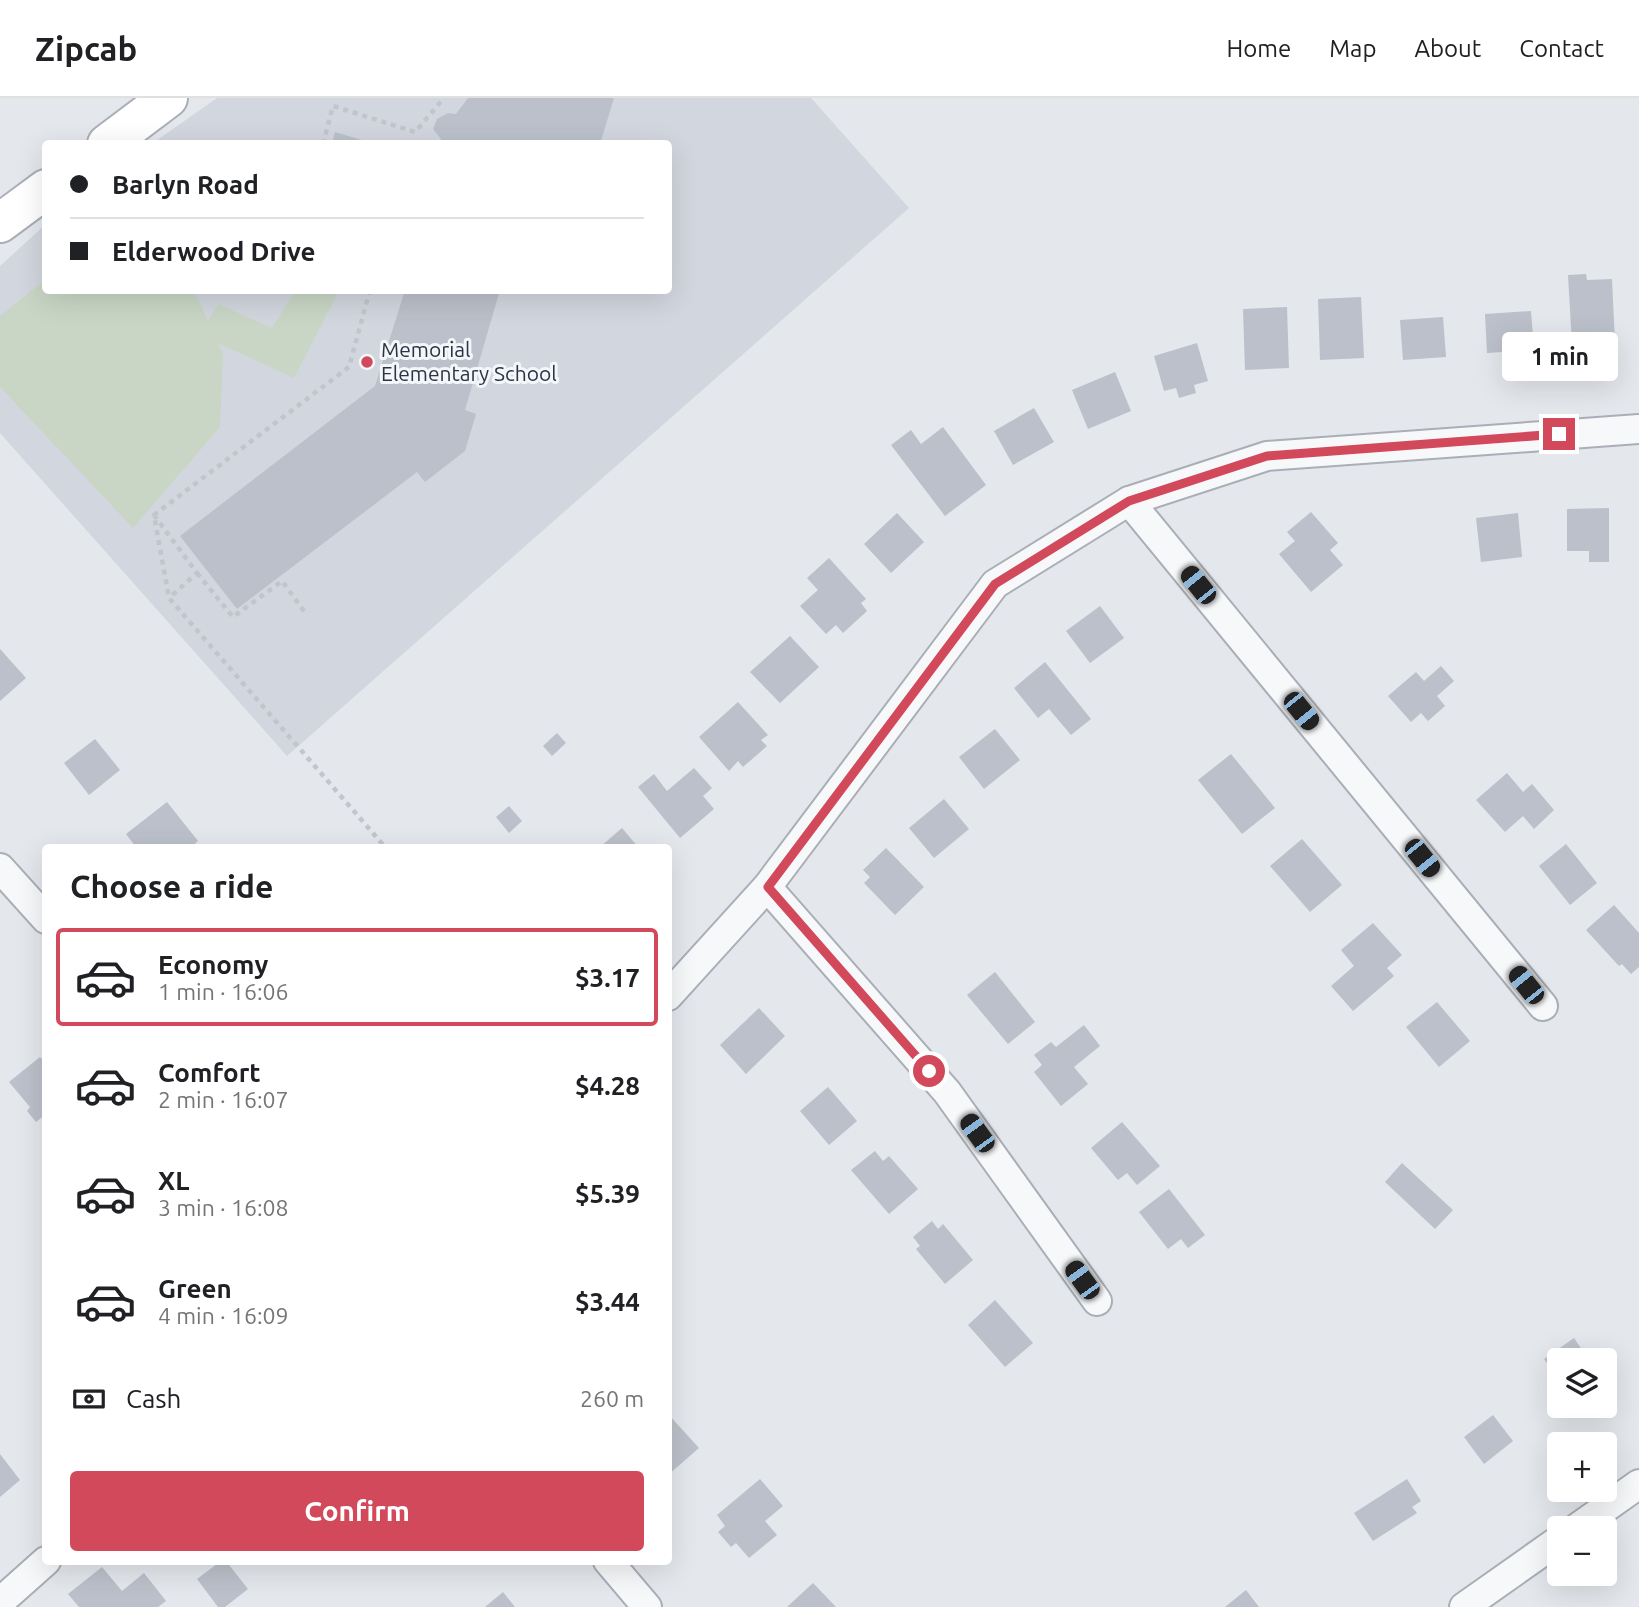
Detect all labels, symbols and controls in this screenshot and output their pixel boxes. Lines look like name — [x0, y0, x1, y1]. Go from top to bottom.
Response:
text: Zipcab — [35, 30, 137, 67]
text: Home — [1226, 35, 1291, 62]
text: Map — [1329, 35, 1376, 62]
text: About — [1414, 35, 1481, 62]
text: Contact — [1519, 35, 1604, 62]
text: Barlyn Road — [112, 170, 259, 199]
text: Elderwood Drive — [112, 237, 316, 266]
callout: 1 min — [1501, 332, 1617, 382]
place label: Memorial Elementary School — [381, 337, 557, 385]
text: 1 min — [1531, 344, 1589, 369]
marker: Memorial Elementary School — [359, 354, 375, 370]
route end — [1543, 418, 1575, 450]
car — [1177, 562, 1220, 608]
car — [1280, 688, 1323, 734]
car — [1401, 835, 1444, 881]
text: Choose a ride — [70, 868, 273, 904]
icon: car — [74, 946, 137, 1009]
text: Economy — [158, 950, 268, 979]
car — [1505, 962, 1548, 1008]
text: $3.17 — [575, 963, 640, 992]
text: 1 min · 16:06 — [158, 979, 289, 1004]
icon: car — [74, 1054, 137, 1117]
route start — [913, 1055, 945, 1087]
text: Comfort — [158, 1058, 261, 1087]
text: $4.28 — [575, 1071, 640, 1100]
text: 2 min · 16:07 — [158, 1087, 289, 1112]
car — [957, 1110, 998, 1156]
icon: car — [74, 1162, 137, 1225]
text: XL — [158, 1166, 189, 1195]
text: $5.39 — [575, 1179, 640, 1208]
text: 3 min · 16:08 — [158, 1195, 289, 1220]
car — [1062, 1257, 1103, 1303]
icon: car — [74, 1270, 137, 1333]
text: Green — [158, 1274, 232, 1303]
text: $3.44 — [575, 1287, 640, 1316]
text: 4 min · 16:09 — [158, 1303, 289, 1328]
map controls — [1547, 1348, 1617, 1586]
button: layers — [1547, 1348, 1617, 1418]
icon: cash — [70, 1380, 108, 1418]
text: Cash — [126, 1384, 181, 1413]
text: 260 m — [580, 1386, 644, 1411]
button: + — [1547, 1432, 1617, 1502]
button: Confirm — [70, 1471, 644, 1551]
button: − — [1547, 1516, 1617, 1586]

